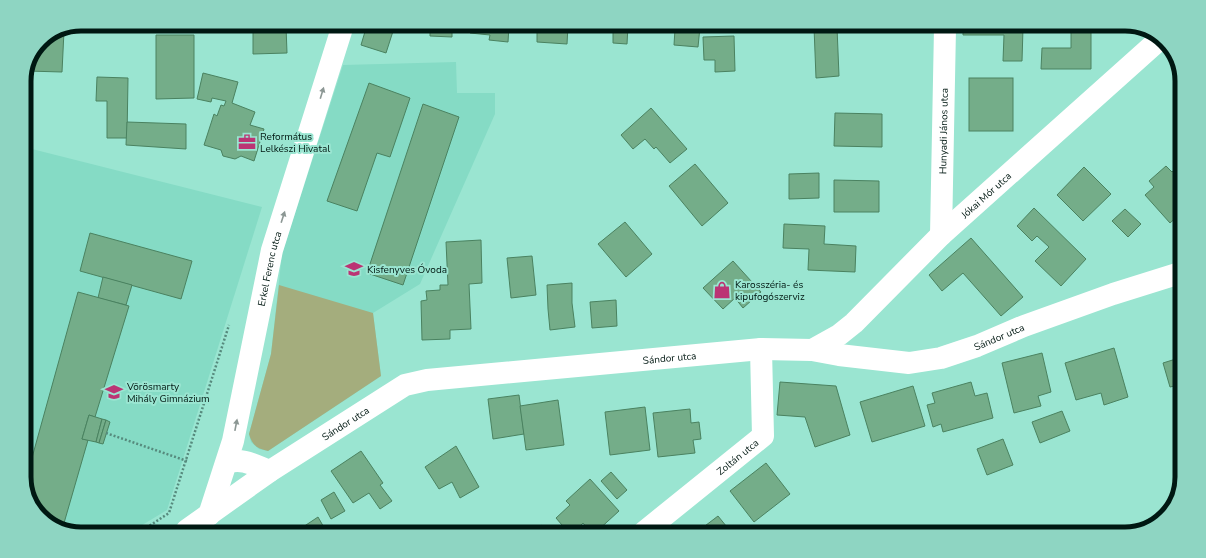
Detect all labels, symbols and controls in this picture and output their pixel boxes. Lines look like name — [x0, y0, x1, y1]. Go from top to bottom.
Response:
one-way arrow — [319, 86, 325, 98]
street label: Hunyadi János utca — [936, 88, 952, 174]
place label: Református Lelkészi Hivatal — [260, 130, 330, 156]
office icon: Református Lelkészi Hivatal — [237, 132, 257, 152]
street label: Jókai Mór utca — [958, 169, 1015, 223]
one-way arrow — [280, 210, 286, 222]
street label: Erkel Ferenc utca — [255, 230, 286, 307]
school or university icon: Kisfenyves Óvoda — [344, 259, 364, 279]
place label: Kisfenyves Óvoda — [367, 263, 447, 277]
place label: Karosszéria- és kipufogószerviz — [735, 278, 805, 304]
shop icon: Karosszéria- és kipufogószerviz — [712, 280, 732, 300]
street label: Sándor utca — [972, 321, 1027, 355]
street label: Sándor utca — [642, 349, 697, 368]
place label: Vörösmarty Mihály Gimnázium — [126, 380, 210, 406]
school or university icon: Vörösmarty Mihály Gimnázium — [104, 382, 124, 402]
street label: Sándor utca — [319, 404, 372, 444]
one-way arrow — [234, 419, 240, 431]
street label: Zoltán utca — [714, 436, 762, 479]

